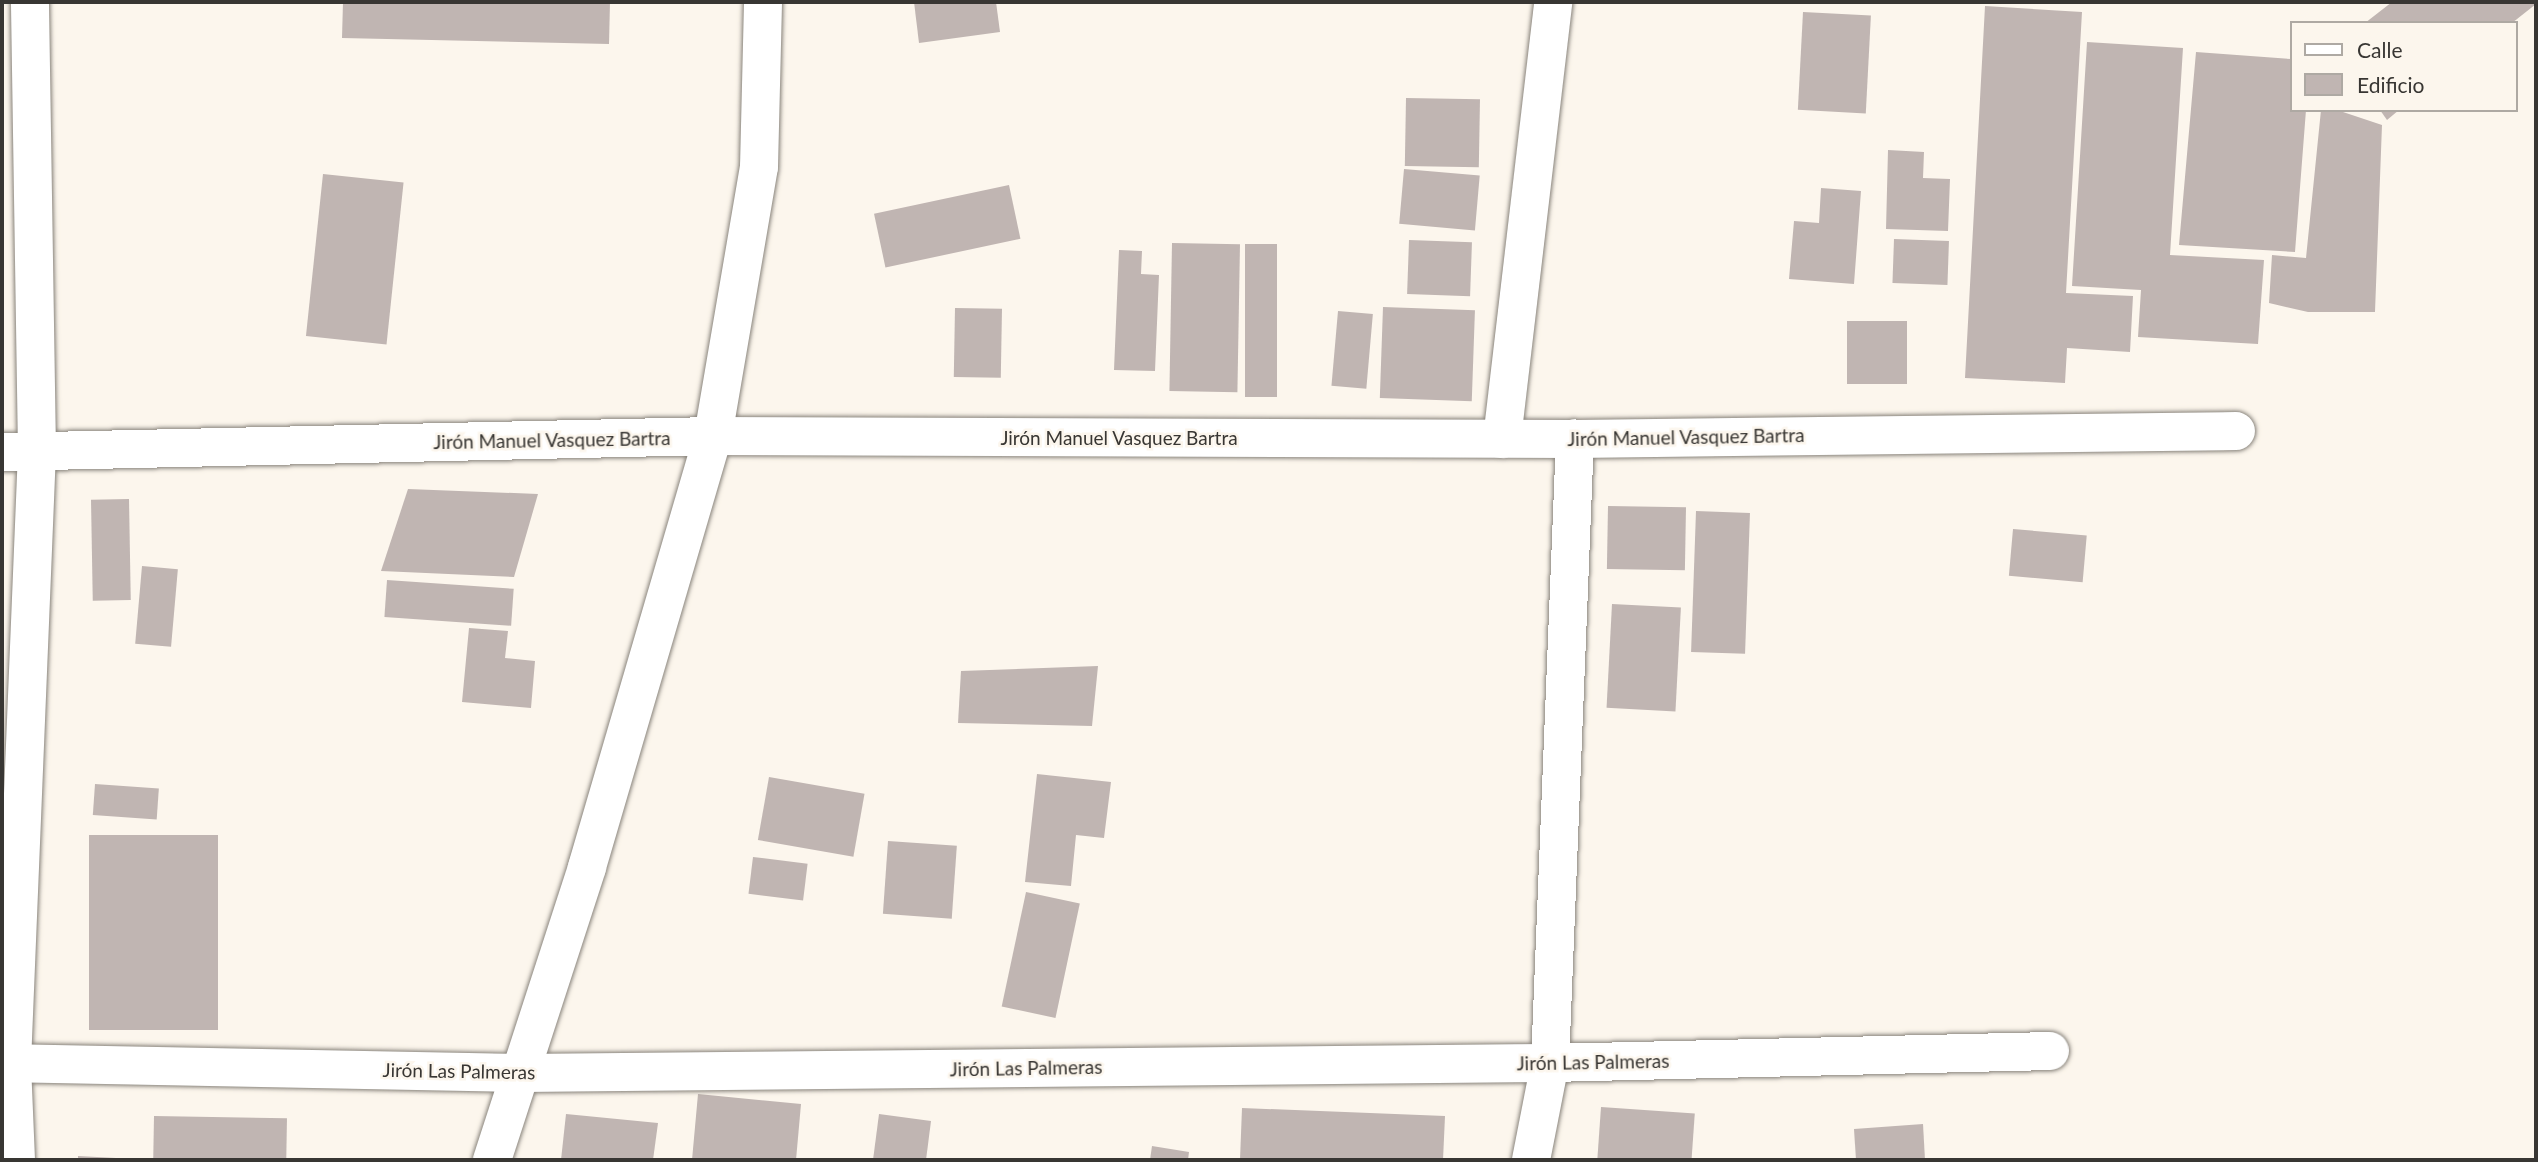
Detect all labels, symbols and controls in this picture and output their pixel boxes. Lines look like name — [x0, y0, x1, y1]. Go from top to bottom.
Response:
legend — [2290, 21, 2517, 112]
text: Calle — [2357, 37, 2402, 62]
text: Edificio — [2357, 72, 2424, 97]
street label: Jirón Manuel Vasquez Bartra — [1567, 424, 1805, 450]
street label: Jirón Manuel Vasquez Bartra — [433, 427, 671, 453]
street label: Jirón Manuel Vasquez Bartra — [1000, 427, 1238, 449]
street label: Jirón Las Palmeras — [1517, 1049, 1669, 1075]
street label: Jirón Las Palmeras — [950, 1055, 1102, 1081]
street label: Jirón Las Palmeras — [383, 1058, 535, 1084]

